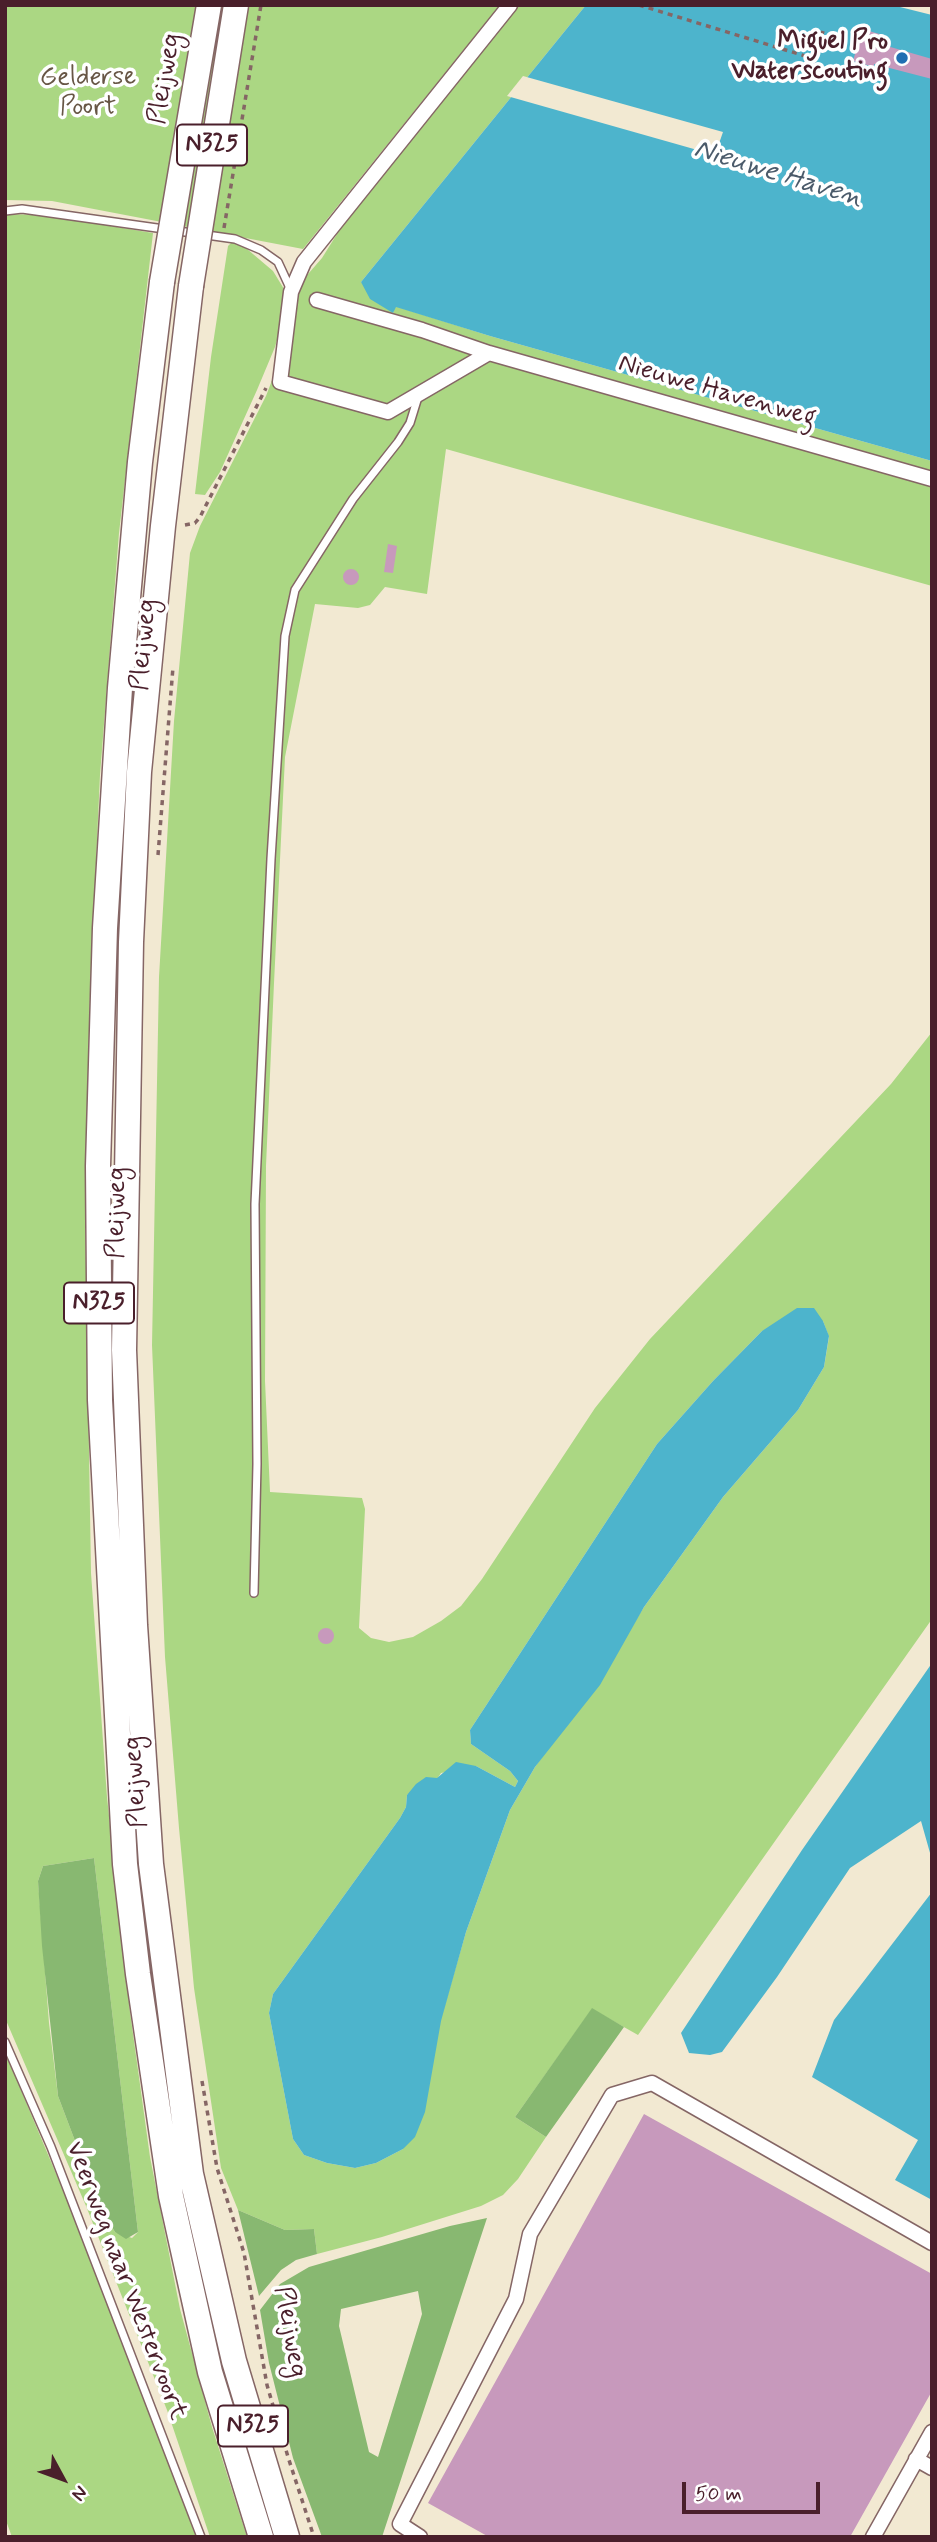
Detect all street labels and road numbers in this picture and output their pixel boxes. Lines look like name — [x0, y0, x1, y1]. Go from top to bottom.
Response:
street label: Pleijweg — [143, 31, 189, 127]
road number: N325 — [177, 125, 247, 166]
street label: Nieuwe Havenweg — [614, 349, 820, 435]
street label: Pleijweg — [125, 598, 165, 692]
street label: Pleijweg — [102, 1167, 134, 1259]
road number: N325 — [64, 1282, 134, 1324]
street label: Pleijweg — [118, 1735, 156, 1829]
street label: Veerweg naar Westervoort — [57, 2137, 193, 2425]
street label: Pleijweg — [266, 2284, 312, 2380]
road number: N325 — [218, 2406, 288, 2446]

